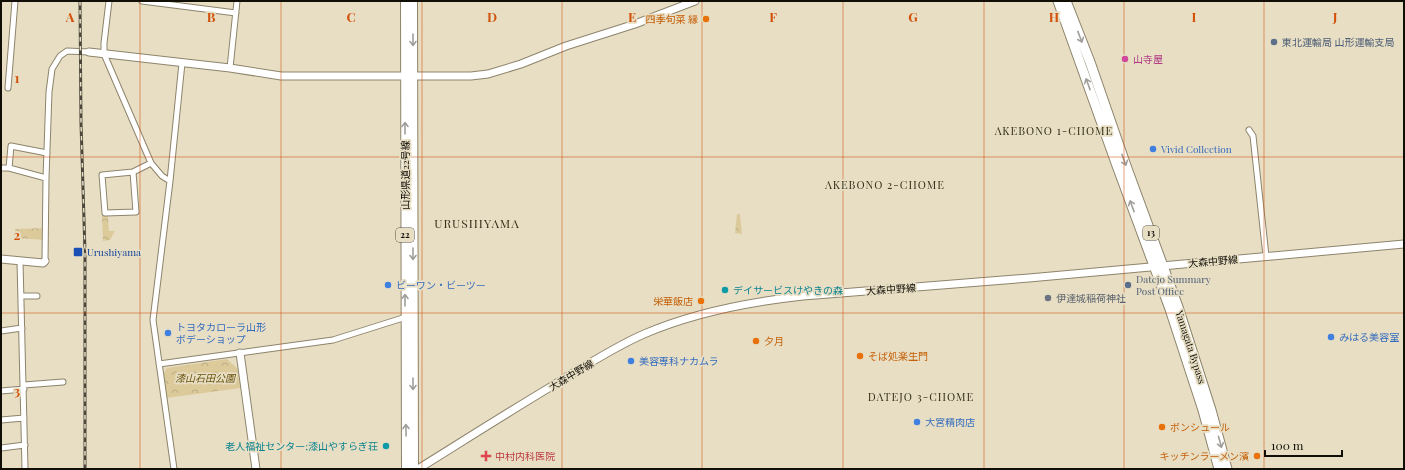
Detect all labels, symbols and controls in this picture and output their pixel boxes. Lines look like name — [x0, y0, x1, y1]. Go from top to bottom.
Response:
text: A — [65, 8, 75, 25]
text: B — [207, 8, 216, 25]
text: C — [346, 8, 356, 25]
text: D — [487, 8, 497, 25]
text: E — [628, 8, 636, 25]
text: F — [769, 8, 777, 25]
text: G — [908, 8, 918, 25]
text: H — [1049, 8, 1059, 25]
text: I — [1192, 8, 1197, 25]
text: J — [1332, 8, 1338, 25]
place label: 四季旬菜 縁 — [646, 12, 698, 26]
marker: 四季旬菜 縁 — [701, 14, 711, 24]
one-way arrow — [1077, 31, 1085, 43]
one-way arrow — [409, 33, 417, 46]
place label: 東北運輸局 山形運輸支局 — [1282, 35, 1395, 49]
marker: 東北運輸局 山形運輸支局 — [1269, 37, 1279, 47]
place label: 山寺屋 — [1133, 52, 1163, 66]
marker: 山寺屋 — [1120, 54, 1130, 64]
text: 1 — [15, 69, 20, 86]
one-way arrow — [1084, 77, 1091, 90]
one-way arrow — [401, 122, 409, 135]
district label: AKEBONO 1-CHOME — [994, 123, 1113, 138]
street label: 山形県道22号線 — [398, 140, 412, 210]
place label: Vivid Collection — [1160, 142, 1232, 156]
marker: Vivid Collection — [1148, 144, 1158, 154]
one-way arrow — [1121, 153, 1128, 166]
district label: AKEBONO 2-CHOME — [824, 177, 945, 192]
one-way arrow — [1128, 200, 1136, 212]
district label: URUSHIYAMA — [434, 215, 520, 231]
text: 2 — [14, 226, 21, 243]
road number: 13 — [1143, 226, 1159, 240]
road number: 22 — [396, 228, 414, 242]
place label: Urushiyama — [87, 245, 141, 259]
marker: Urushiyama — [72, 246, 84, 258]
one-way arrow — [409, 247, 417, 260]
street label: 大森中野線 — [1187, 252, 1239, 270]
place label: Datejo Summary Post Office — [1136, 272, 1211, 298]
place label: ビーワン・ビーツー — [396, 278, 486, 292]
marker: ビーワン・ビーツー — [383, 280, 393, 290]
street label: 大森中野線 — [866, 280, 916, 298]
marker: Datejo Summary Post Office — [1123, 280, 1133, 290]
place label: デイサービスけやきの森 — [733, 283, 843, 297]
marker: デイサービスけやきの森 — [720, 285, 730, 295]
place label: 伊達城稲荷神社 — [1056, 291, 1126, 305]
marker: 伊達城稲荷神社 — [1043, 293, 1053, 303]
one-way arrow — [401, 294, 409, 307]
place label: 栄華飯店 — [653, 294, 693, 308]
marker: 栄華飯店 — [696, 296, 706, 306]
street label: Yamagata Bypass — [1172, 308, 1209, 385]
place label: トヨタカローラ山形 ボデーショップ — [176, 320, 266, 346]
marker: トヨタカローラ山形 ボデーショップ — [163, 328, 173, 338]
place label: みはる美容室 — [1339, 330, 1399, 344]
marker: みはる美容室 — [1326, 332, 1336, 342]
place label: 夕月 — [764, 334, 784, 348]
marker: 夕月 — [751, 336, 761, 346]
place label: そば処楽生門 — [868, 349, 928, 363]
marker: そば処楽生門 — [855, 351, 865, 361]
place label: 美容専科ナカムラ — [639, 354, 719, 368]
street label: 大森中野線 — [546, 356, 596, 394]
marker: 美容専科ナカムラ — [626, 356, 636, 366]
park label: 漆山石田公園 — [175, 371, 237, 385]
one-way arrow — [409, 377, 417, 390]
text: 3 — [14, 382, 20, 399]
district label: DATEJO 3-CHOME — [868, 389, 974, 404]
place label: 大宮精肉店 — [925, 415, 975, 429]
marker: 大宮精肉店 — [912, 417, 922, 427]
place label: ボンシュール — [1170, 420, 1230, 434]
marker: ボンシュール — [1157, 422, 1167, 432]
one-way arrow — [402, 424, 410, 437]
scale bar — [1265, 432, 1342, 458]
one-way arrow — [1217, 435, 1224, 448]
text: 100 m — [1271, 437, 1304, 453]
place label: 老人福祉センター;漆山やすらぎ荘 — [225, 439, 378, 453]
marker: 老人福祉センター;漆山やすらぎ荘 — [381, 441, 391, 451]
place label: 中村内科医院 — [495, 449, 555, 463]
place label: キッチンラーメン濱 — [1159, 449, 1249, 463]
marker: 中村内科医院 — [480, 450, 492, 462]
marker: キッチンラーメン濱 — [1252, 451, 1262, 461]

